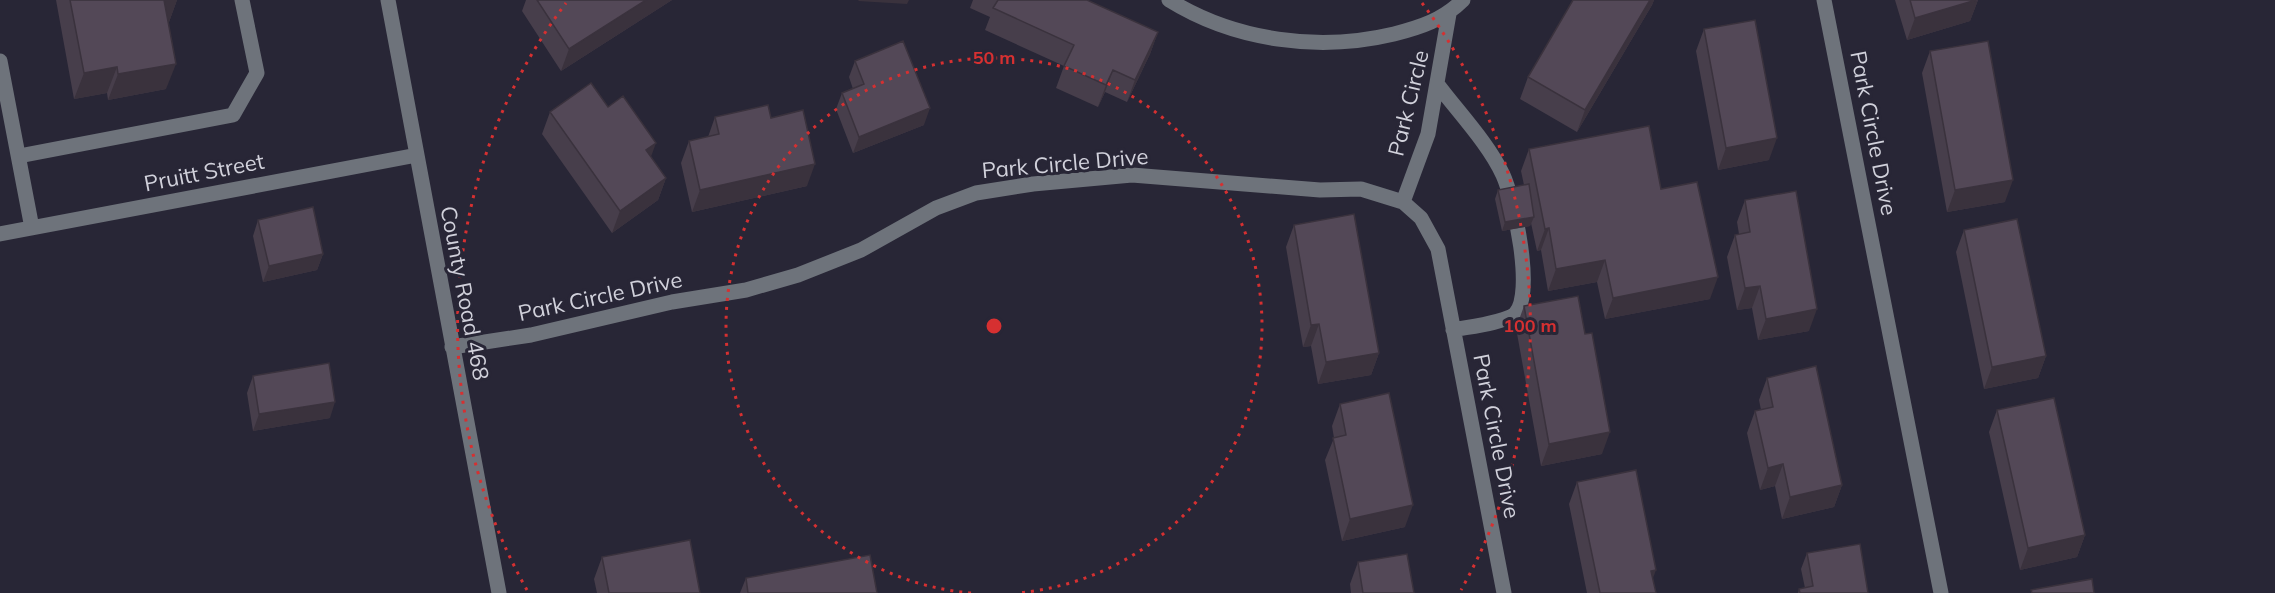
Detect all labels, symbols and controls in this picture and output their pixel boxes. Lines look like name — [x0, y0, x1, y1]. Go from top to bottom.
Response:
text: 50 m — [973, 46, 1015, 69]
street label: Park Circle — [1381, 47, 1435, 159]
street label: Park Circle Drive — [1844, 48, 1904, 218]
street label: Park Circle Drive — [981, 142, 1149, 184]
street label: Pruitt Street — [142, 147, 267, 197]
street label: County Road 468 — [434, 203, 496, 383]
street label: Park Circle Drive — [515, 265, 685, 327]
text: 100 m — [1503, 314, 1557, 337]
centre of rings — [984, 316, 1004, 336]
street label: Park Circle Drive — [1467, 351, 1527, 521]

